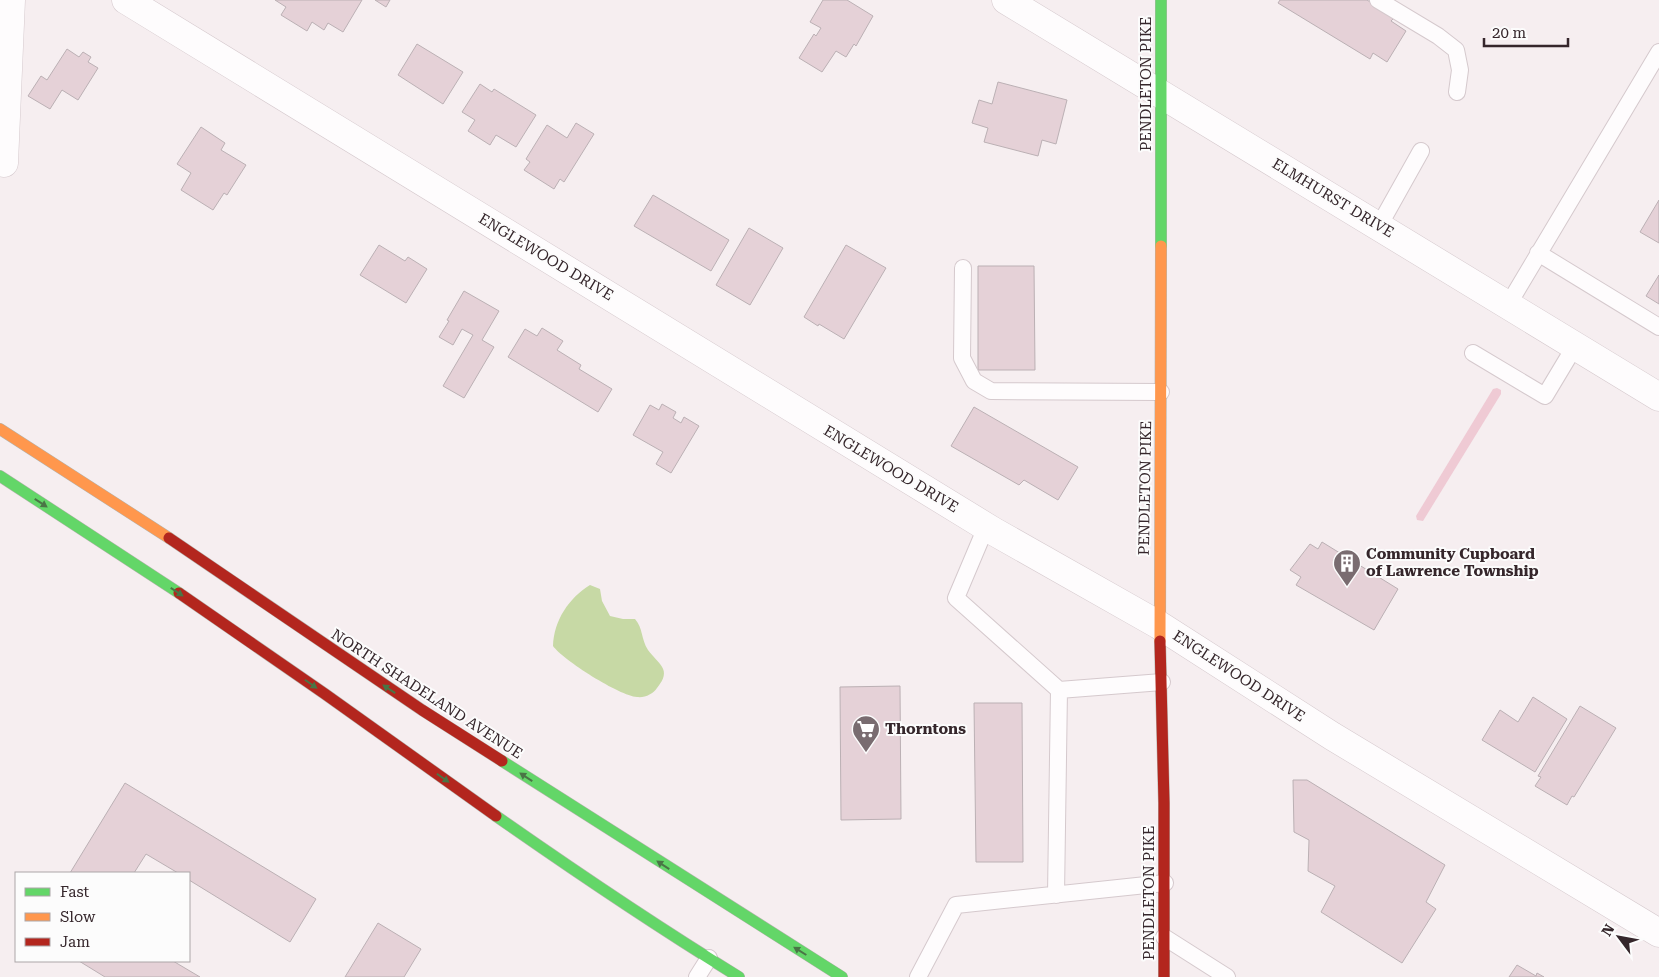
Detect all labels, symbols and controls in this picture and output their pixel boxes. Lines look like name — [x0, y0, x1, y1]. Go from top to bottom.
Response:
scale bar — [1484, 15, 1568, 47]
street label: PENDLETON PIKE — [1137, 17, 1155, 151]
text: 20 m — [1492, 24, 1527, 42]
street label: ELMHURST DRIVE — [1269, 155, 1397, 241]
street label: ENGLEWOOD DRIVE — [475, 210, 617, 304]
street label: PENDLETON PIKE — [1135, 421, 1155, 555]
street label: ENGLEWOOD DRIVE — [820, 422, 962, 516]
one-way arrow — [34, 498, 48, 508]
place label: Community Cupboard of Lawrence Township — [1366, 545, 1539, 580]
building icon: Community Cupboard of Lawrence Township — [1332, 548, 1362, 587]
one-way arrow — [170, 587, 184, 597]
street label: NORTH SHADELAND AVENUE — [328, 625, 526, 763]
street label: ENGLEWOOD DRIVE — [1170, 627, 1308, 725]
one-way arrow — [304, 679, 318, 689]
one-way arrow — [383, 684, 396, 694]
supermarket icon: Thorntons — [851, 714, 881, 753]
place label: Thorntons — [885, 720, 966, 738]
one-way arrow — [520, 772, 533, 782]
one-way arrow — [436, 773, 450, 783]
street label: PENDLETON PIKE — [1140, 826, 1158, 960]
one-way arrow — [656, 860, 670, 869]
legend — [15, 872, 190, 962]
text: Fast — [60, 883, 90, 901]
text: Slow — [60, 908, 96, 926]
north arrow — [1594, 912, 1644, 962]
text: N — [1598, 921, 1618, 939]
text: Jam — [60, 933, 90, 951]
one-way arrow — [794, 947, 807, 956]

